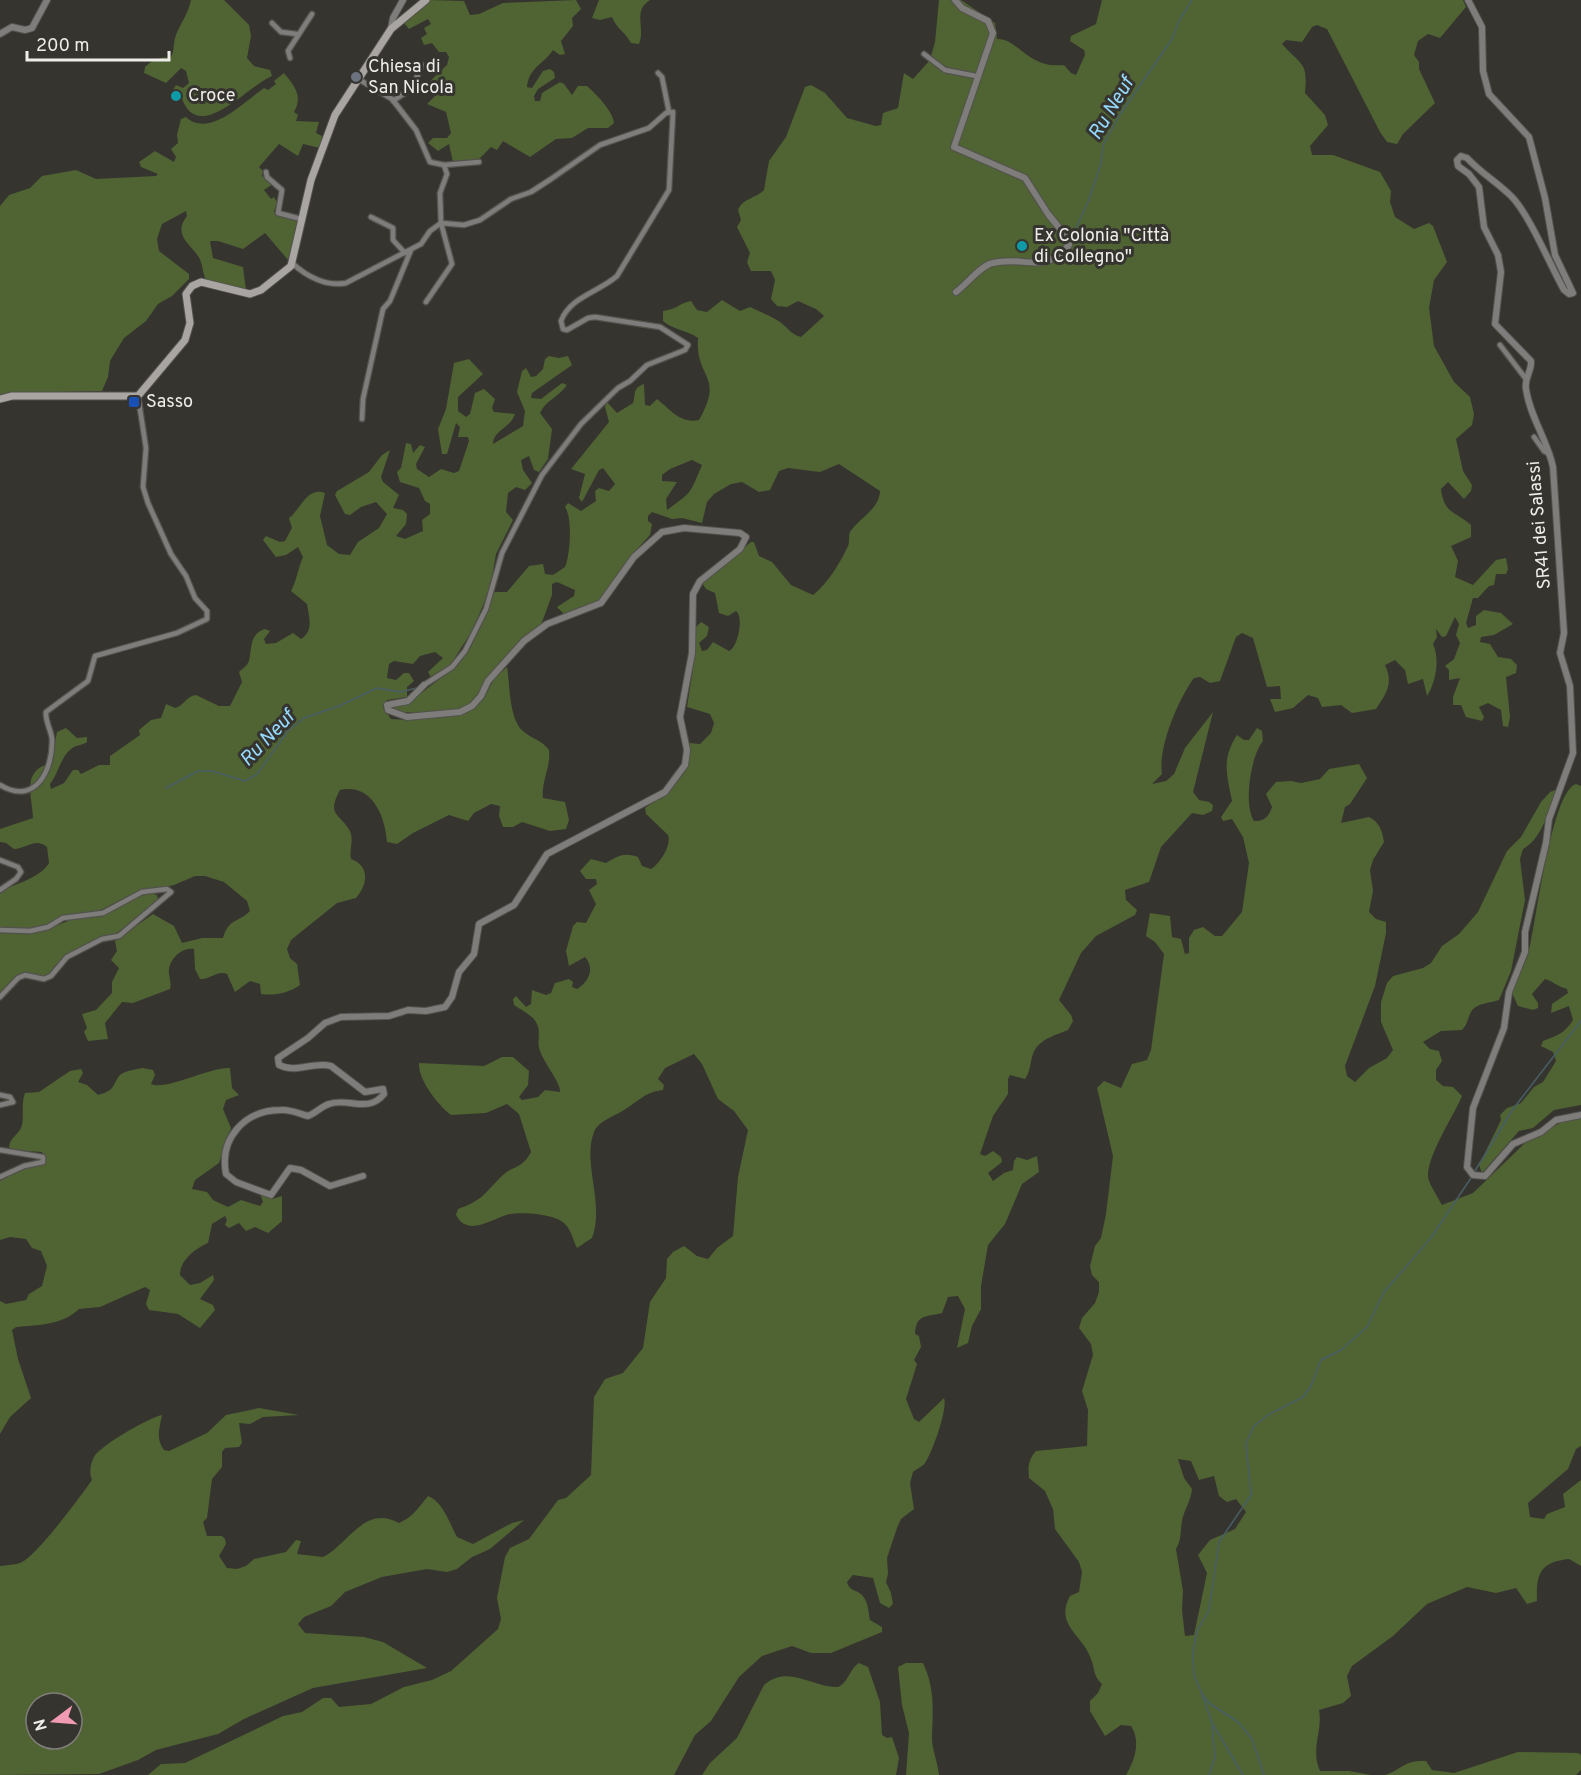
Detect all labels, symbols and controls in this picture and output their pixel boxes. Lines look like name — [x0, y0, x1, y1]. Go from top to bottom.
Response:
scale bar — [27, 24, 170, 62]
text: 200 m — [36, 35, 89, 58]
place label: Chiesa di San Nicola — [368, 56, 454, 100]
marker: Chiesa di San Nicola — [349, 70, 363, 84]
water label: Ru Neuf — [1083, 71, 1142, 145]
place label: Croce — [188, 85, 235, 108]
marker: Croce — [169, 89, 183, 103]
place label: Ex Colonia "Città di Collegno" — [1034, 225, 1169, 269]
marker: Ex Colonia "Città di Collegno" — [1015, 239, 1029, 253]
place label: Sasso — [146, 391, 193, 414]
marker: Sasso — [127, 395, 141, 409]
street label: SR41 dei Salassi — [1523, 460, 1557, 590]
water label: Ru Neuf — [235, 703, 303, 773]
north arrow — [24, 1691, 84, 1751]
text: N — [30, 1716, 53, 1733]

